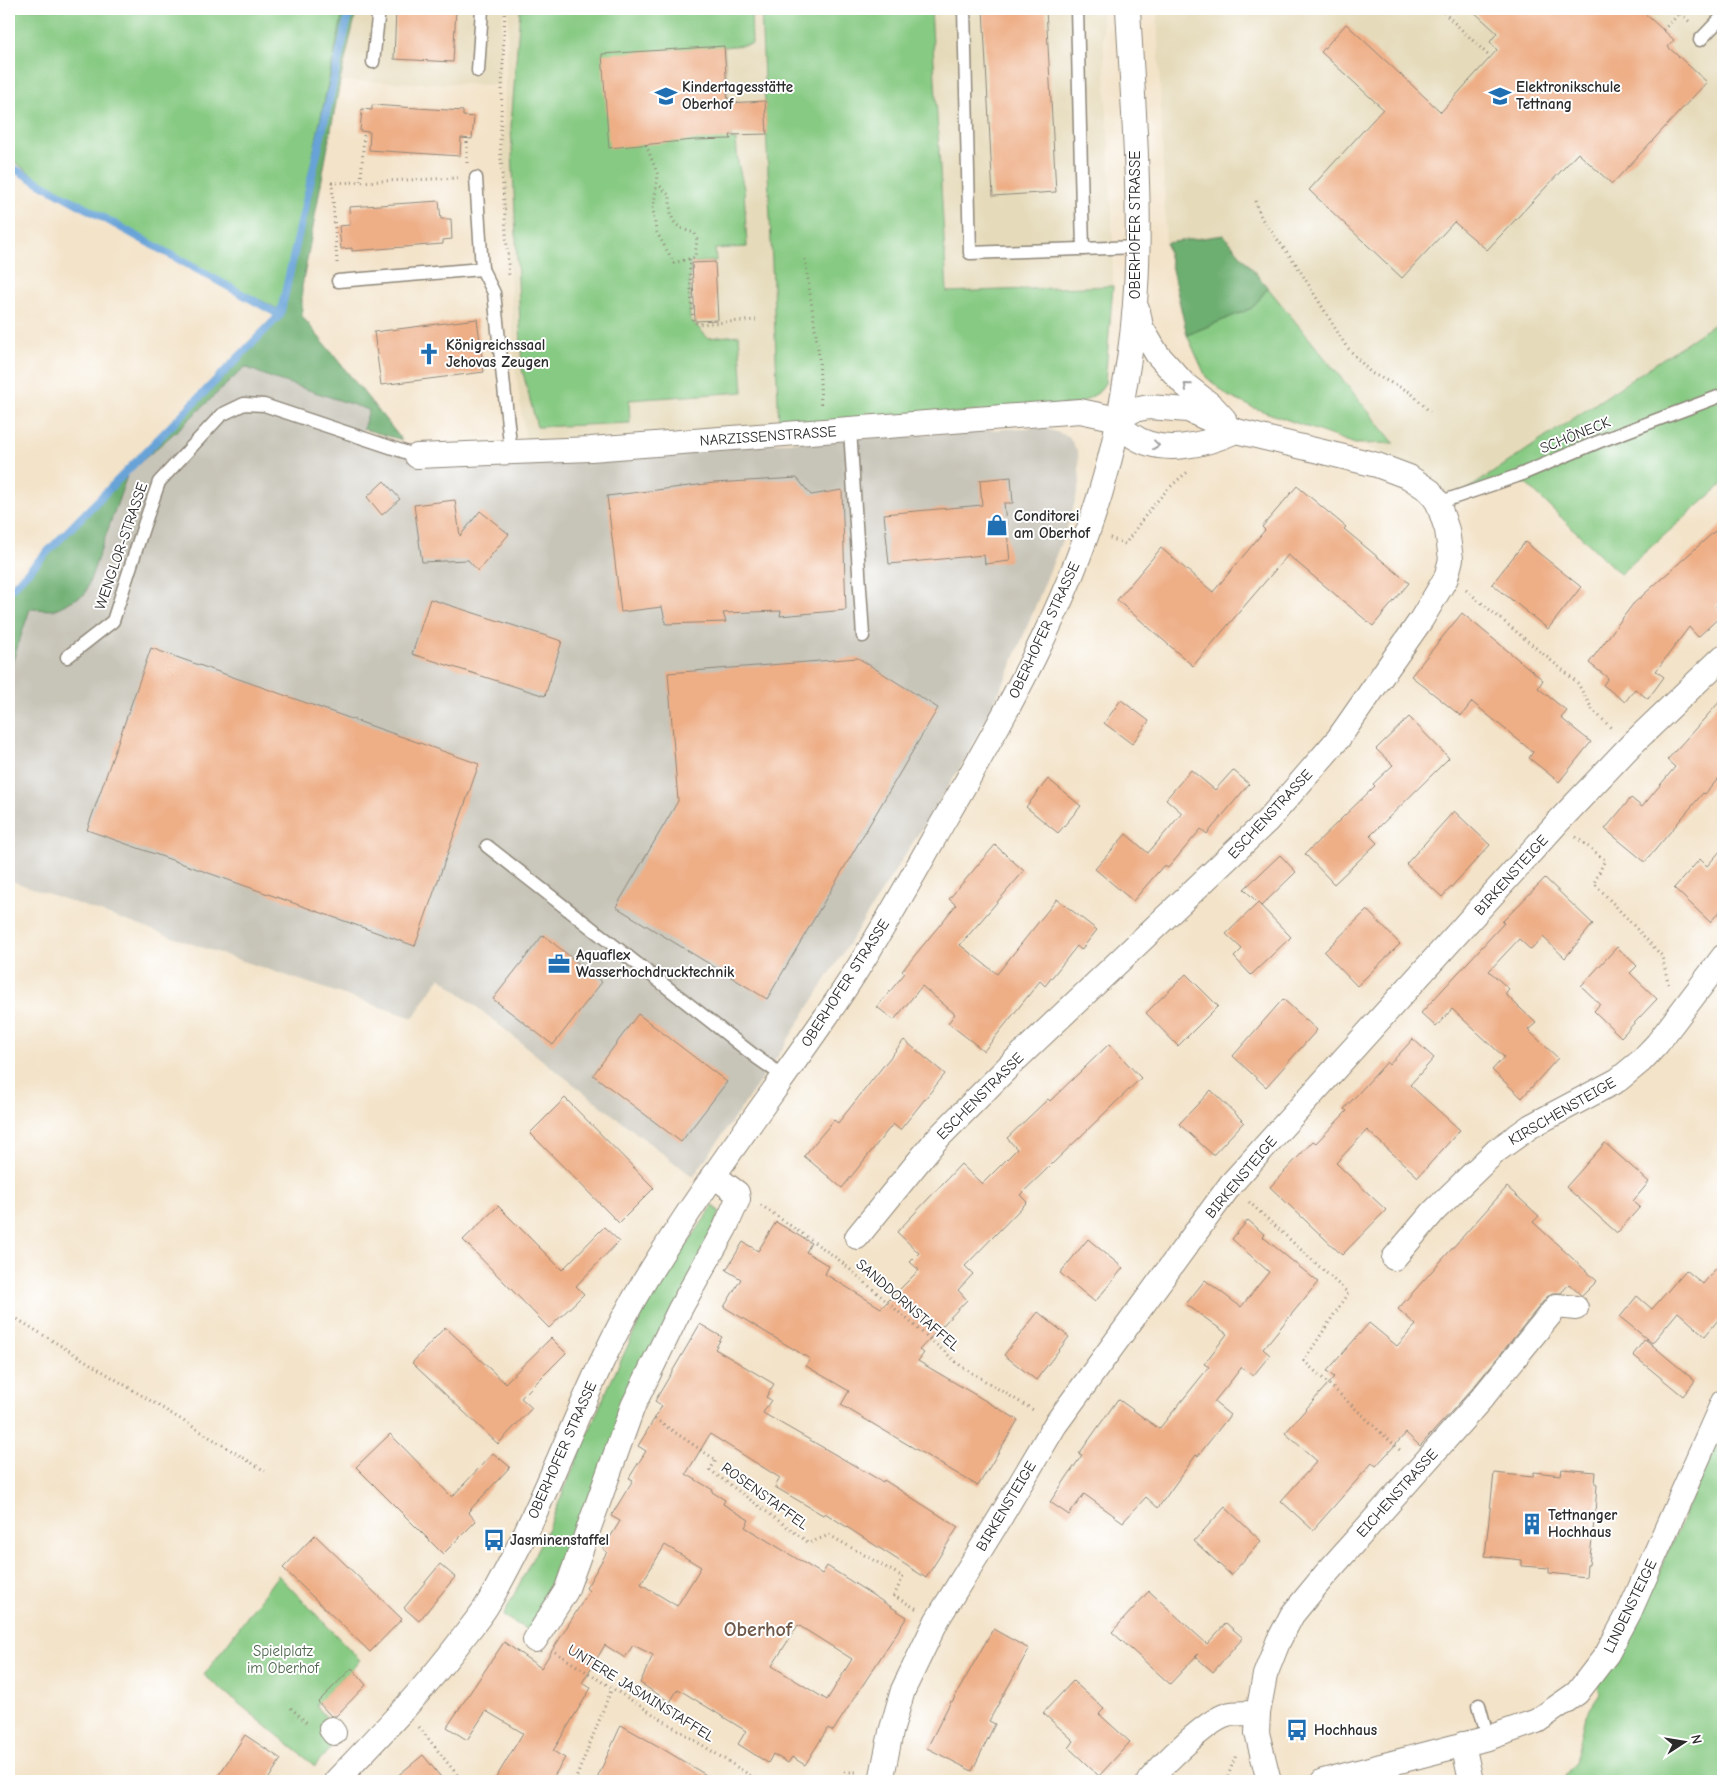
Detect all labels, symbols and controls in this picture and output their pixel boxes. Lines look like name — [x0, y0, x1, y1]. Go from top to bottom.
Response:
place label: Kindertagesstätte Oberhof — [682, 78, 793, 113]
place label: Elektronikschule Tettnang — [1516, 78, 1621, 113]
school or university icon: Kindertagesstätte Oberhof — [653, 83, 679, 109]
school or university icon: Elektronikschule Tettnang — [1487, 83, 1513, 109]
street label: OBERHOFER STRASSE — [1126, 151, 1144, 299]
place label: Königreichssaal Jehovas Zeugen — [446, 336, 549, 371]
church icon: Königreichssaal Jehovas Zeugen — [416, 341, 442, 367]
one-way arrow — [1184, 383, 1193, 392]
street label: SCHÖNECK — [1537, 413, 1613, 457]
street label: NARZISSENSTRASSE — [699, 422, 837, 450]
one-way arrow — [1153, 439, 1161, 450]
street label: WENGLOR-STRASSE — [91, 480, 151, 612]
place label: Conditorei am Oberhof — [1014, 507, 1091, 542]
shop icon: Conditorei am Oberhof — [984, 512, 1010, 538]
street label: OBERHOFER STRASSE — [1004, 559, 1084, 701]
street label: ESCHENSTRASSE — [1224, 766, 1316, 862]
street label: BIRKENSTEIGE — [1470, 831, 1552, 919]
street label: OBERHOFER STRASSE — [797, 916, 893, 1050]
place label: Aquaflex Wasserhochdrucktechnik — [576, 946, 735, 981]
office icon: Aquaflex Wasserhochdrucktechnik — [546, 951, 572, 977]
street label: ESCHENSTRASSE — [933, 1049, 1027, 1143]
street label: KIRSCHENSTEIGE — [1505, 1073, 1619, 1149]
street label: BIRKENSTEIGE — [1201, 1132, 1281, 1222]
street label: SANDDORNSTAFFEL — [852, 1255, 964, 1355]
street label: OBERHOFER STRASSE — [524, 1379, 600, 1521]
street label: EICHENSTRASSE — [1353, 1445, 1441, 1541]
street label: ROSENSTAFFEL — [718, 1458, 812, 1534]
street label: BIRKENSTEIGE — [972, 1458, 1040, 1554]
place label: Tettnanger Hochhaus — [1548, 1506, 1617, 1541]
building icon: Tettnanger Hochhaus — [1519, 1511, 1545, 1537]
bus stop icon: Jasminenstaffel — [481, 1527, 507, 1553]
place label: Jasminenstaffel — [510, 1531, 609, 1549]
street label: LINDENSTEIGE — [1600, 1556, 1660, 1656]
district label: Oberhof — [724, 1618, 794, 1641]
street label: UNTERE JASMINSTAFFEL — [564, 1640, 718, 1746]
park label: Spielplatz im Oberhof — [247, 1642, 320, 1677]
bus stop icon: Hochhaus — [1284, 1717, 1310, 1743]
north arrow — [1660, 1718, 1710, 1768]
place label: Hochhaus — [1314, 1721, 1377, 1739]
text: N — [1687, 1733, 1705, 1746]

